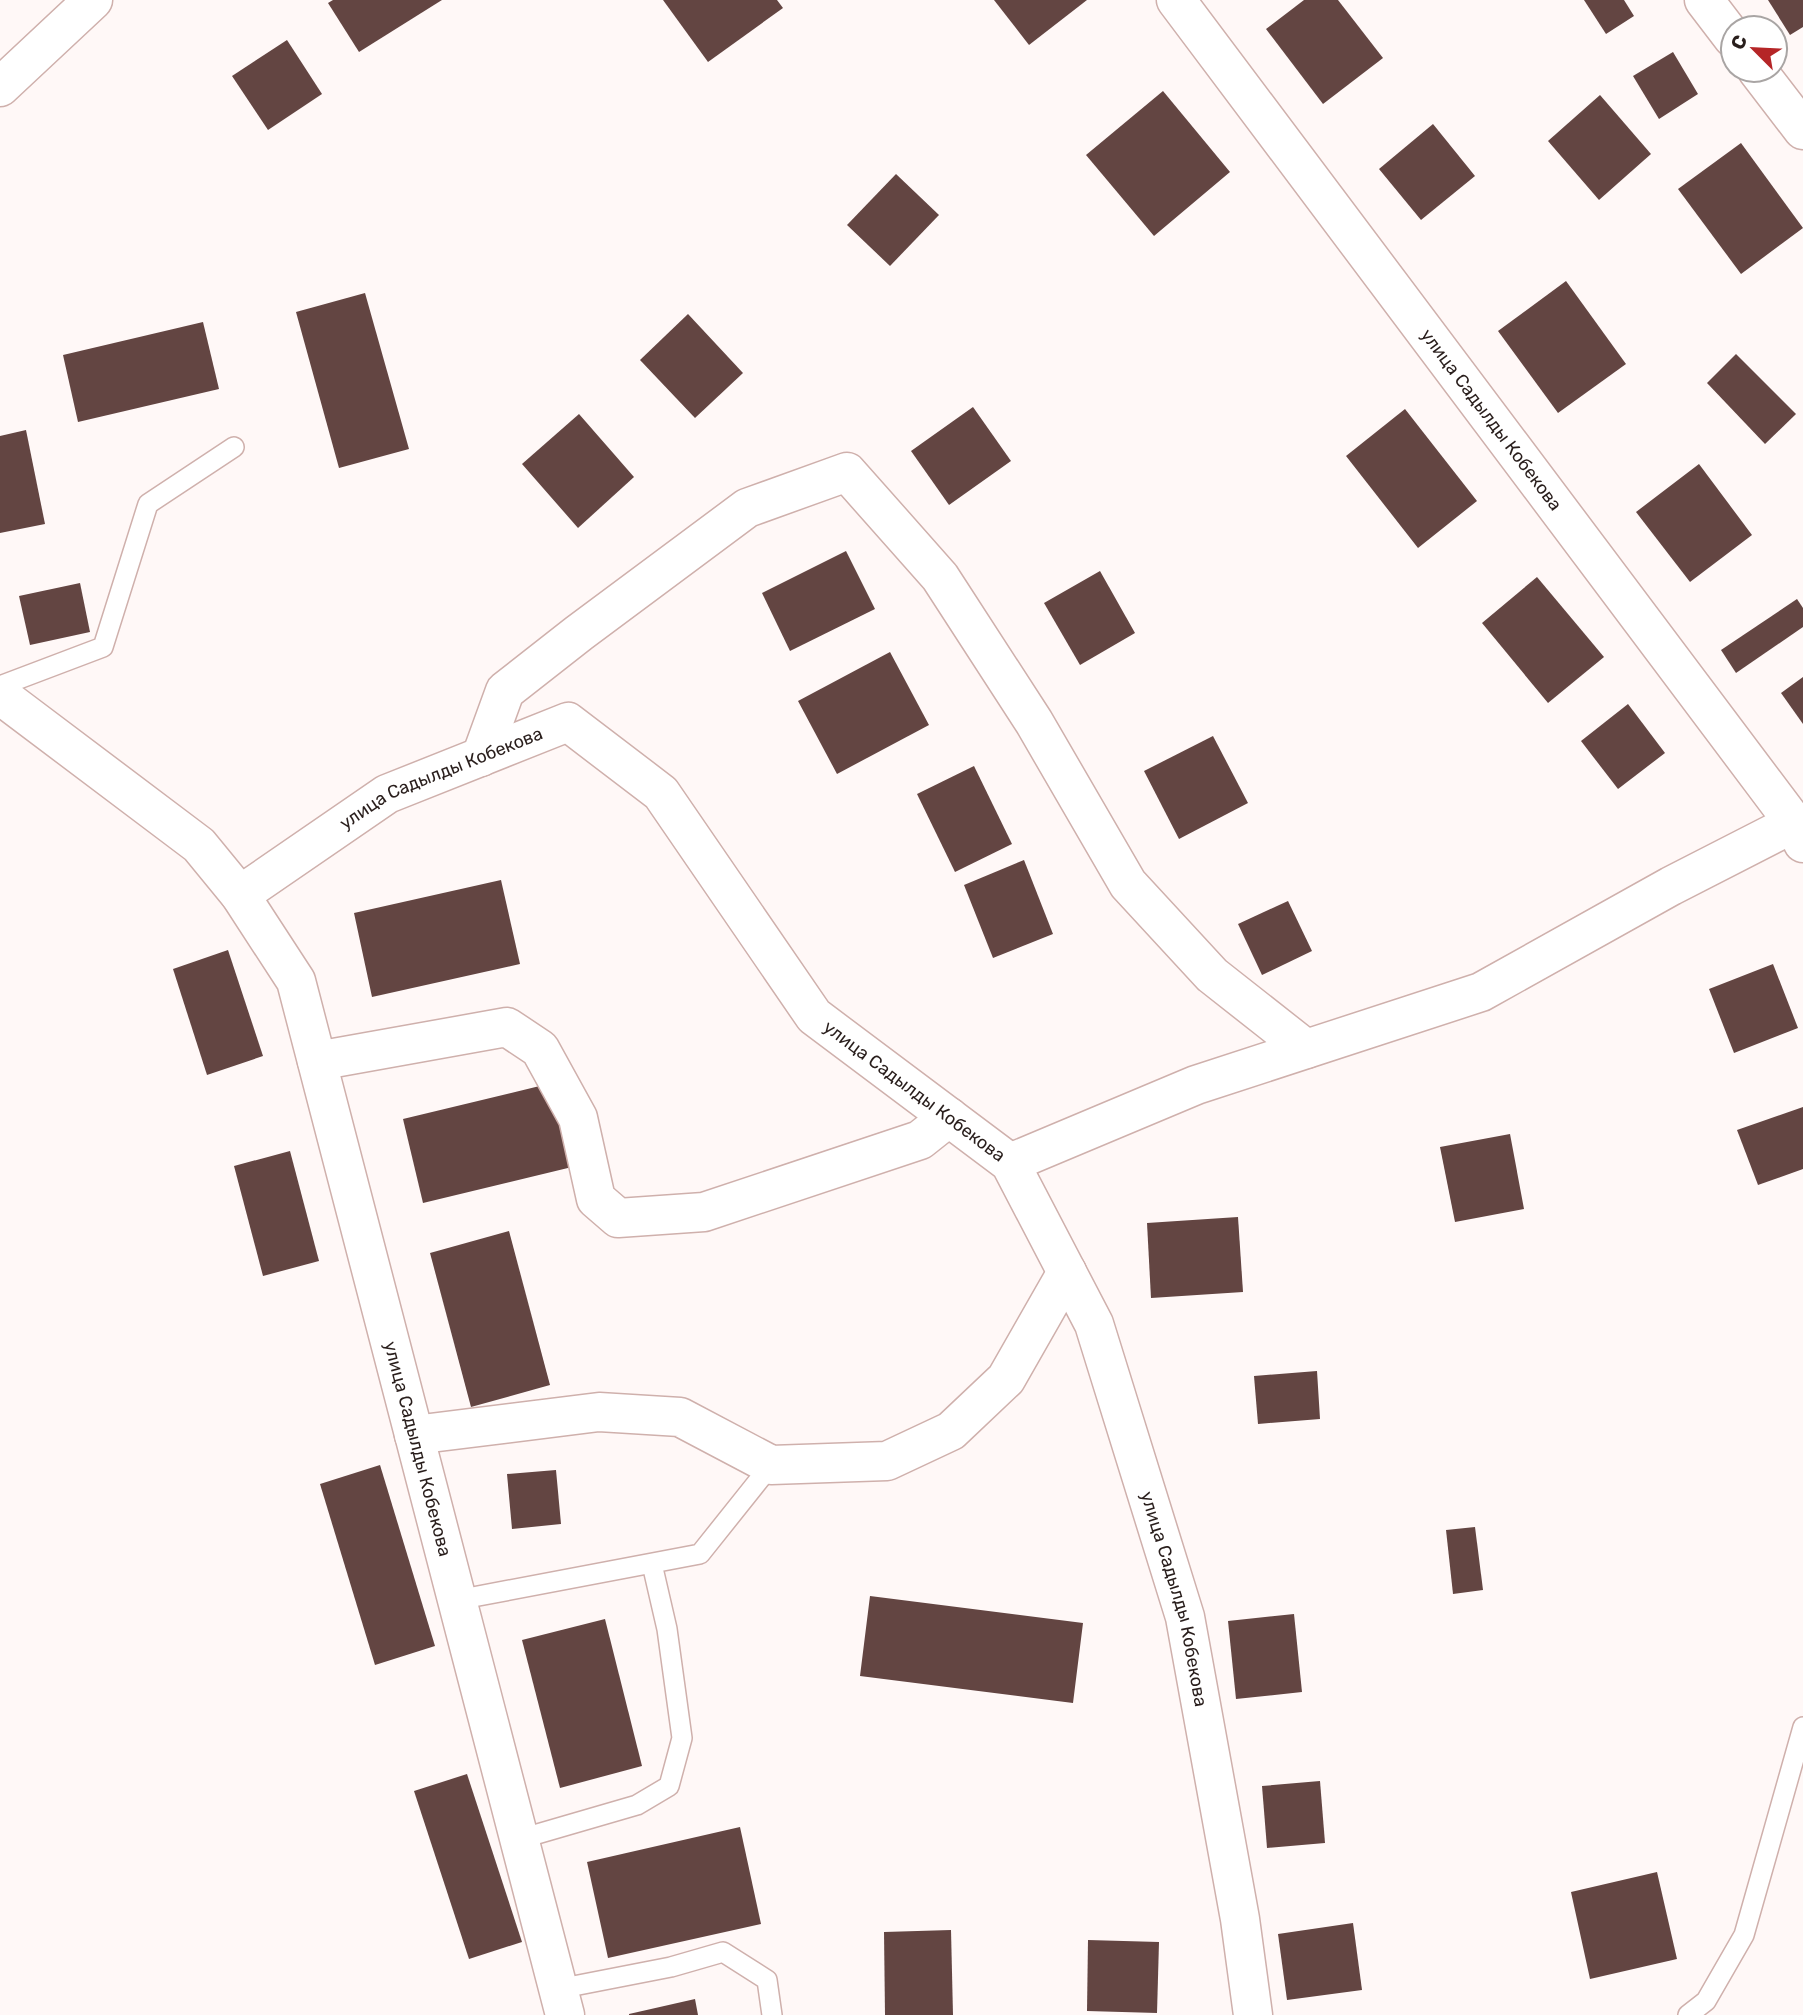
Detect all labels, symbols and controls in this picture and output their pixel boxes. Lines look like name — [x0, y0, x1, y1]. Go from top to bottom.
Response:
north arrow — [1719, 14, 1789, 84]
text: С — [1726, 32, 1752, 53]
street label: улица Садылды Кобекова — [1416, 325, 1567, 515]
street label: улица Садылды Кобекова — [335, 722, 546, 834]
street label: улица Садылды Кобекова — [819, 1016, 1010, 1167]
street label: улица Садылды Кобекова — [379, 1339, 456, 1559]
street label: улица Садылды Кобекова — [1136, 1489, 1212, 1708]

